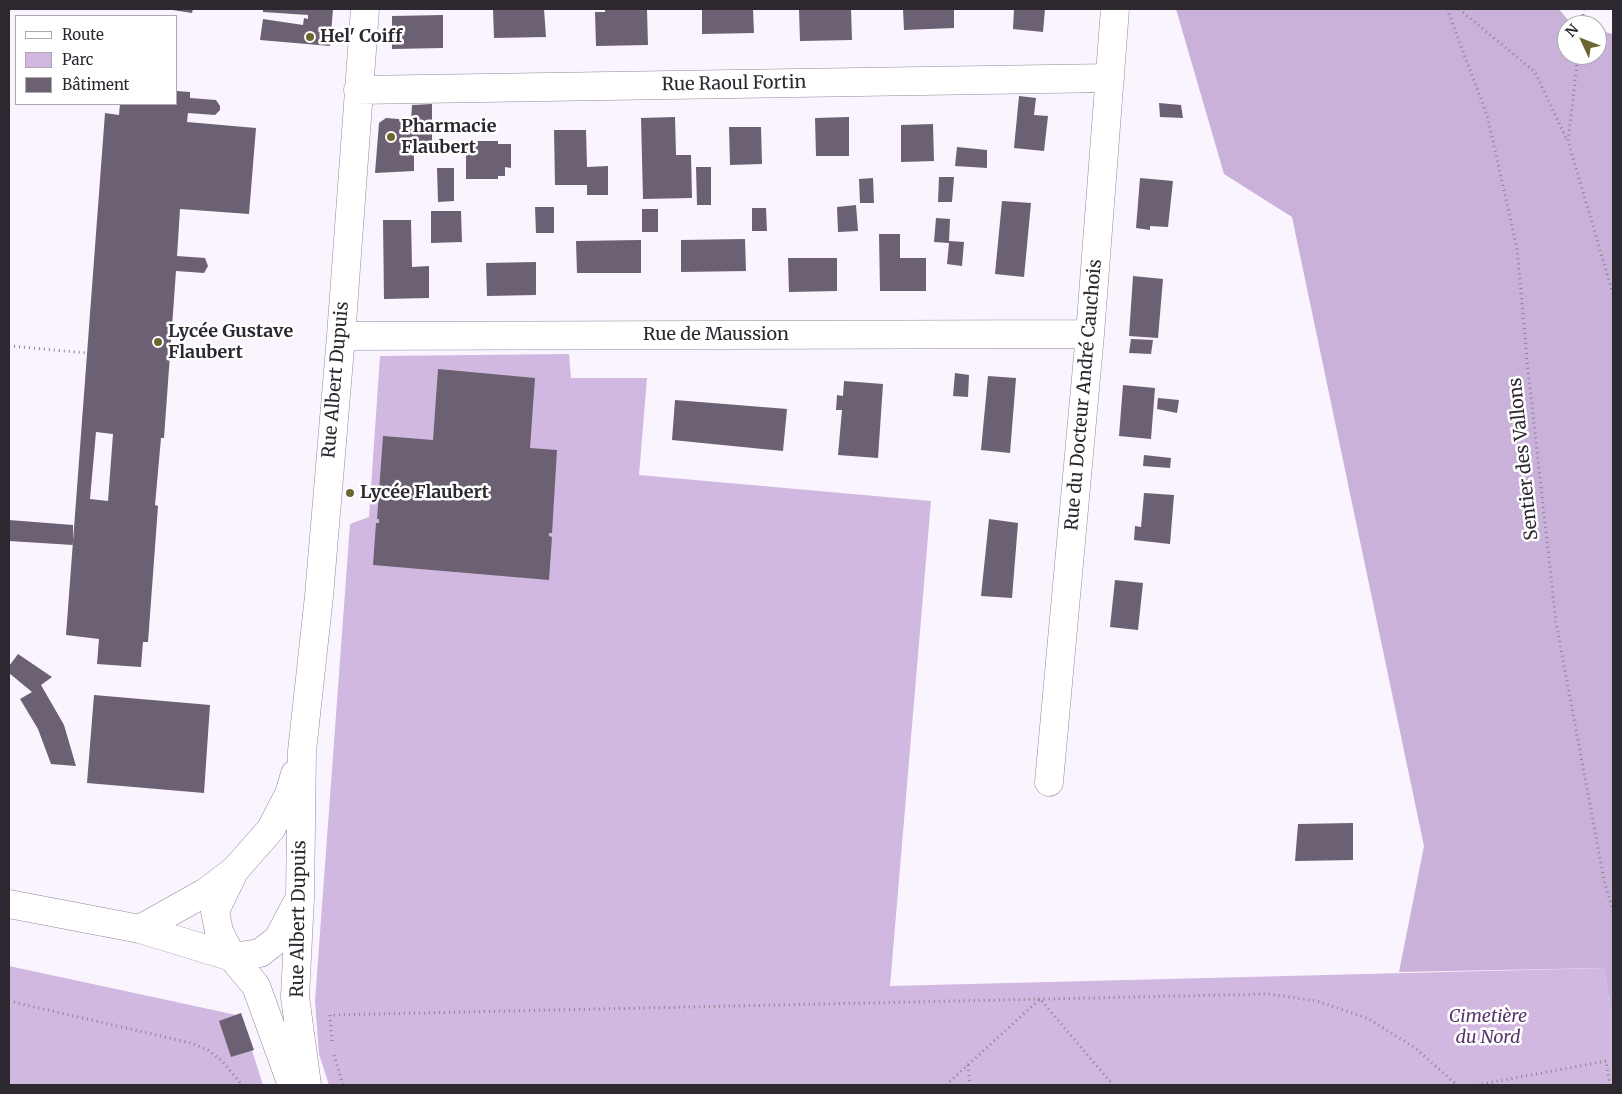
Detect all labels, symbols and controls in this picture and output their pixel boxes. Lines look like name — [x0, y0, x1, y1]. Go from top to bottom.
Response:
legend — [15, 15, 178, 105]
north arrow — [1557, 15, 1607, 65]
text: N — [1561, 20, 1582, 41]
text: Route — [62, 25, 104, 44]
place label: Hel' Coiff — [320, 26, 402, 48]
marker: Hel' Coiff — [304, 31, 316, 43]
text: Parc — [62, 50, 93, 69]
street label: Rue Raoul Fortin — [661, 72, 807, 96]
text: Bâtiment — [62, 75, 129, 94]
place label: Pharmacie Flaubert — [401, 116, 496, 158]
marker: Pharmacie Flaubert — [385, 131, 397, 143]
street label: Rue du Docteur André Cauchois — [1061, 258, 1107, 532]
street label: Rue Albert Dupuis — [318, 301, 354, 459]
place label: Lycée Gustave Flaubert — [168, 321, 293, 364]
street label: Rue de Maussion — [643, 324, 789, 346]
marker: Lycée Gustave Flaubert — [152, 336, 164, 348]
street label: Sentier des Vallons — [1505, 377, 1543, 541]
place label: Lycée Flaubert — [360, 482, 489, 504]
marker: Lycée Flaubert — [344, 487, 356, 499]
street label: Rue Albert Dupuis — [287, 840, 311, 998]
park label: Cimetière du Nord — [1449, 1006, 1527, 1048]

